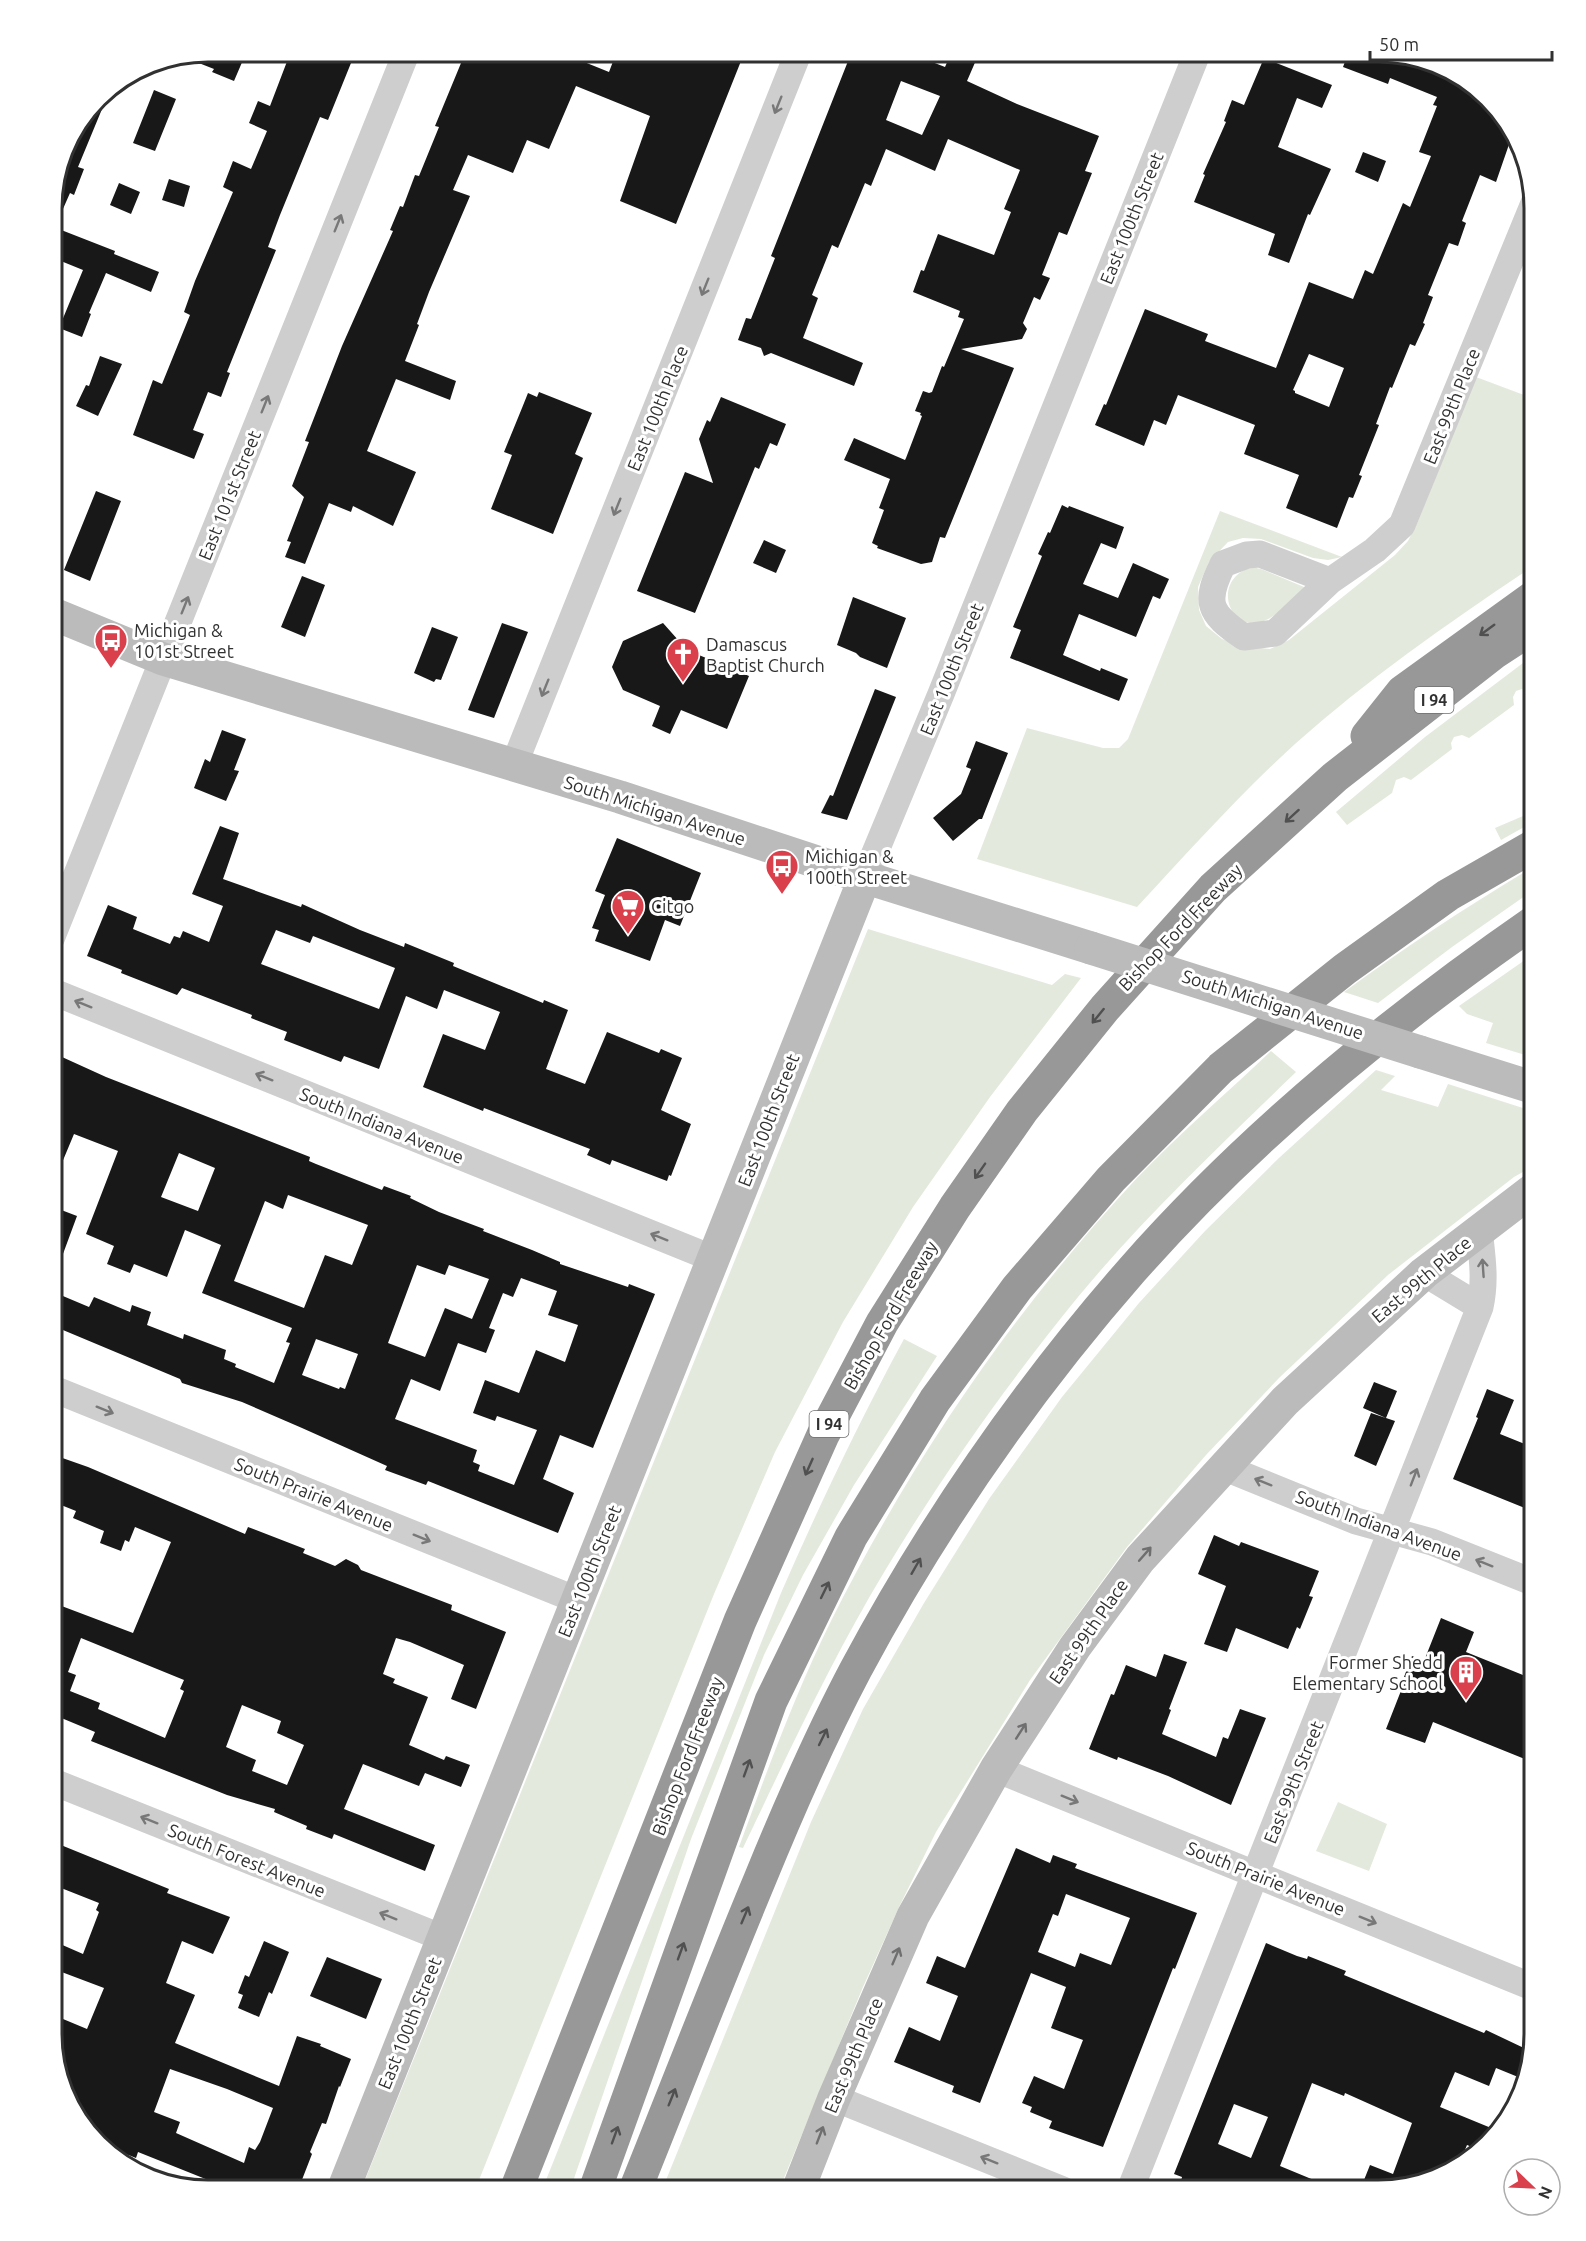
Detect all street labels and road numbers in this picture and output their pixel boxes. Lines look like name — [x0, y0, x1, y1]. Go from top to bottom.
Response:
street label: East 100th Street — [1095, 149, 1167, 287]
street label: East 100th Place — [623, 342, 691, 474]
street label: East 99th Place — [1419, 345, 1483, 467]
street label: East 101st Street — [194, 427, 264, 563]
street label: East 100th Street — [915, 600, 987, 738]
road number: I 94 — [1414, 687, 1454, 713]
street label: South Michigan Avenue — [562, 771, 748, 849]
street label: Bishop Ford Freeway — [1114, 859, 1246, 994]
street label: South Michigan Avenue — [1180, 965, 1366, 1043]
street label: East 100th Street — [733, 1051, 803, 1189]
street label: South Indiana Avenue — [297, 1083, 467, 1167]
street label: East 99th Place — [1367, 1232, 1475, 1326]
street label: Bishop Ford Freeway — [839, 1237, 941, 1393]
road number: I 94 — [810, 1411, 848, 1437]
street label: South Prairie Avenue — [232, 1453, 396, 1535]
street label: South Indiana Avenue — [1293, 1486, 1465, 1564]
street label: East 100th Street — [553, 1502, 625, 1640]
street label: East 99th Place — [1044, 1575, 1132, 1687]
street label: Bishop Ford Freeway — [648, 1674, 727, 1838]
street label: East 99th Street — [1259, 1718, 1327, 1846]
street label: South Forest Avenue — [165, 1819, 329, 1901]
street label: South Prairie Avenue — [1184, 1837, 1348, 1919]
street label: East 100th Street — [373, 1954, 445, 2092]
street label: East 99th Place — [820, 1994, 886, 2116]

